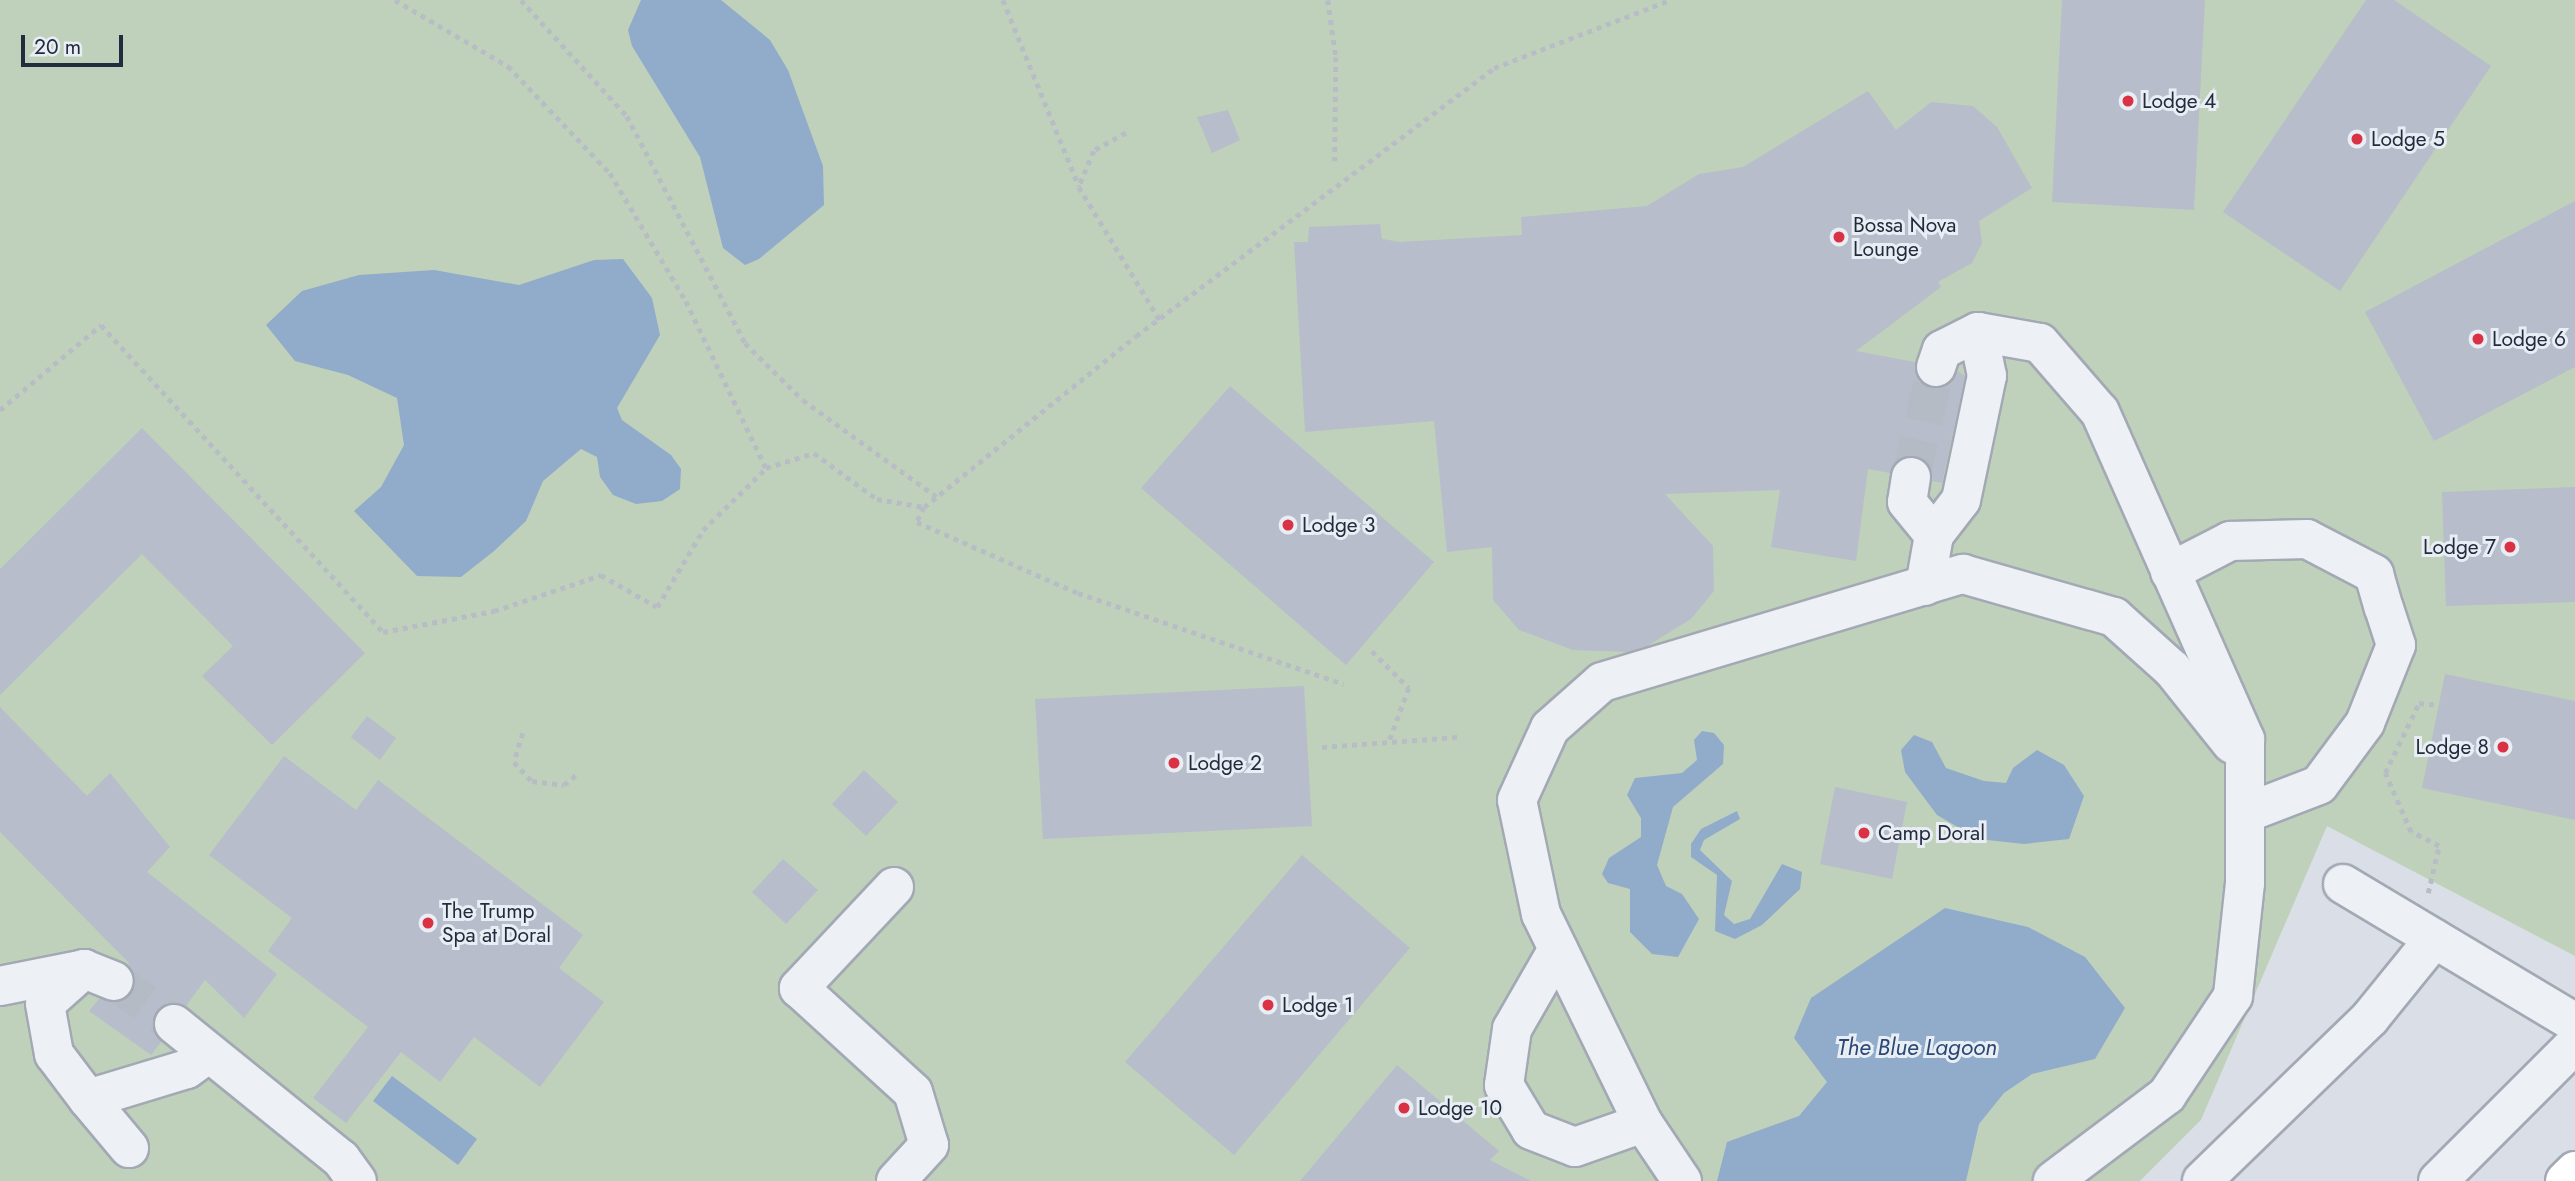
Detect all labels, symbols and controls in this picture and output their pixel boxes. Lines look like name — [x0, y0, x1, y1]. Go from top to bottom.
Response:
scale bar — [24, 21, 126, 65]
text: 20 m — [34, 32, 81, 62]
place label: Lodge 4 — [2142, 88, 2216, 114]
marker: Lodge 4 — [2120, 93, 2136, 109]
place label: Lodge 5 — [2371, 126, 2445, 152]
marker: Lodge 5 — [2349, 131, 2365, 147]
place label: Bossa Nova Lounge — [1853, 212, 1956, 262]
marker: Bossa Nova Lounge — [1831, 229, 1847, 245]
place label: Lodge 6 — [2492, 326, 2566, 352]
marker: Lodge 6 — [2470, 331, 2486, 347]
place label: Lodge 3 — [1302, 512, 1375, 538]
marker: Lodge 3 — [1280, 517, 1296, 533]
place label: Lodge 7 — [2423, 534, 2496, 560]
marker: Lodge 7 — [2502, 539, 2518, 555]
place label: Lodge 8 — [2416, 734, 2489, 760]
marker: Lodge 8 — [2495, 739, 2511, 755]
place label: Lodge 2 — [1188, 750, 1262, 776]
marker: Lodge 2 — [1166, 755, 1182, 771]
place label: Camp Doral — [1878, 820, 1985, 846]
marker: Camp Doral — [1856, 825, 1872, 841]
place label: The Trump Spa at Doral — [442, 898, 551, 948]
marker: The Trump Spa at Doral — [420, 915, 436, 931]
place label: Lodge 1 — [1282, 992, 1353, 1018]
marker: Lodge 1 — [1260, 997, 1276, 1013]
water label: The Blue Lagoon — [1837, 1033, 1997, 1061]
place label: Lodge 10 — [1418, 1095, 1502, 1121]
marker: Lodge 10 — [1396, 1100, 1412, 1116]

